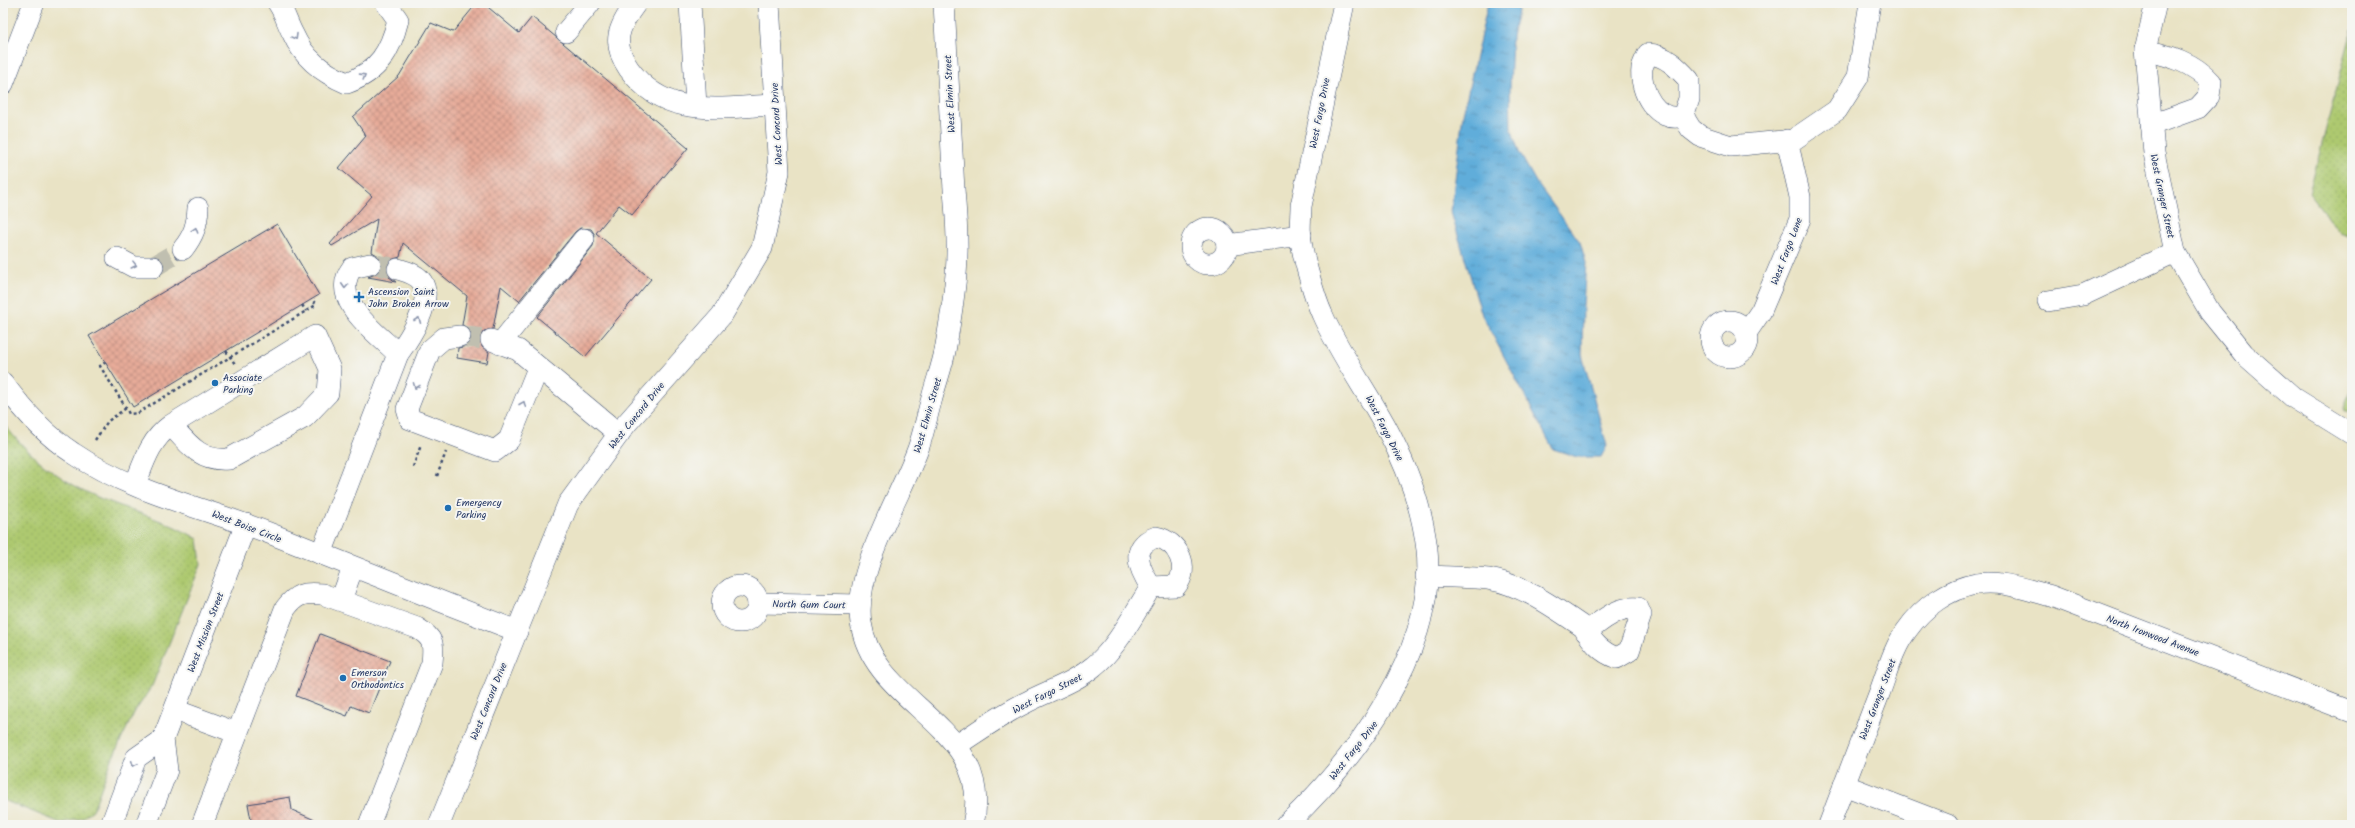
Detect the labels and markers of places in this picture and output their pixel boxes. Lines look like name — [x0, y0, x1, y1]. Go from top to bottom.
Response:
place label: Ascension Saint John Broken Arrow — [368, 284, 449, 312]
marker: Ascension Saint John Broken Arrow — [353, 291, 365, 303]
place label: Associate Parking — [223, 370, 263, 398]
marker: Associate Parking — [210, 378, 220, 388]
place label: Emergency Parking — [456, 495, 502, 523]
marker: Emergency Parking — [443, 503, 453, 513]
place label: Emerson Orthodontics — [351, 665, 405, 693]
marker: Emerson Orthodontics — [338, 673, 348, 683]

